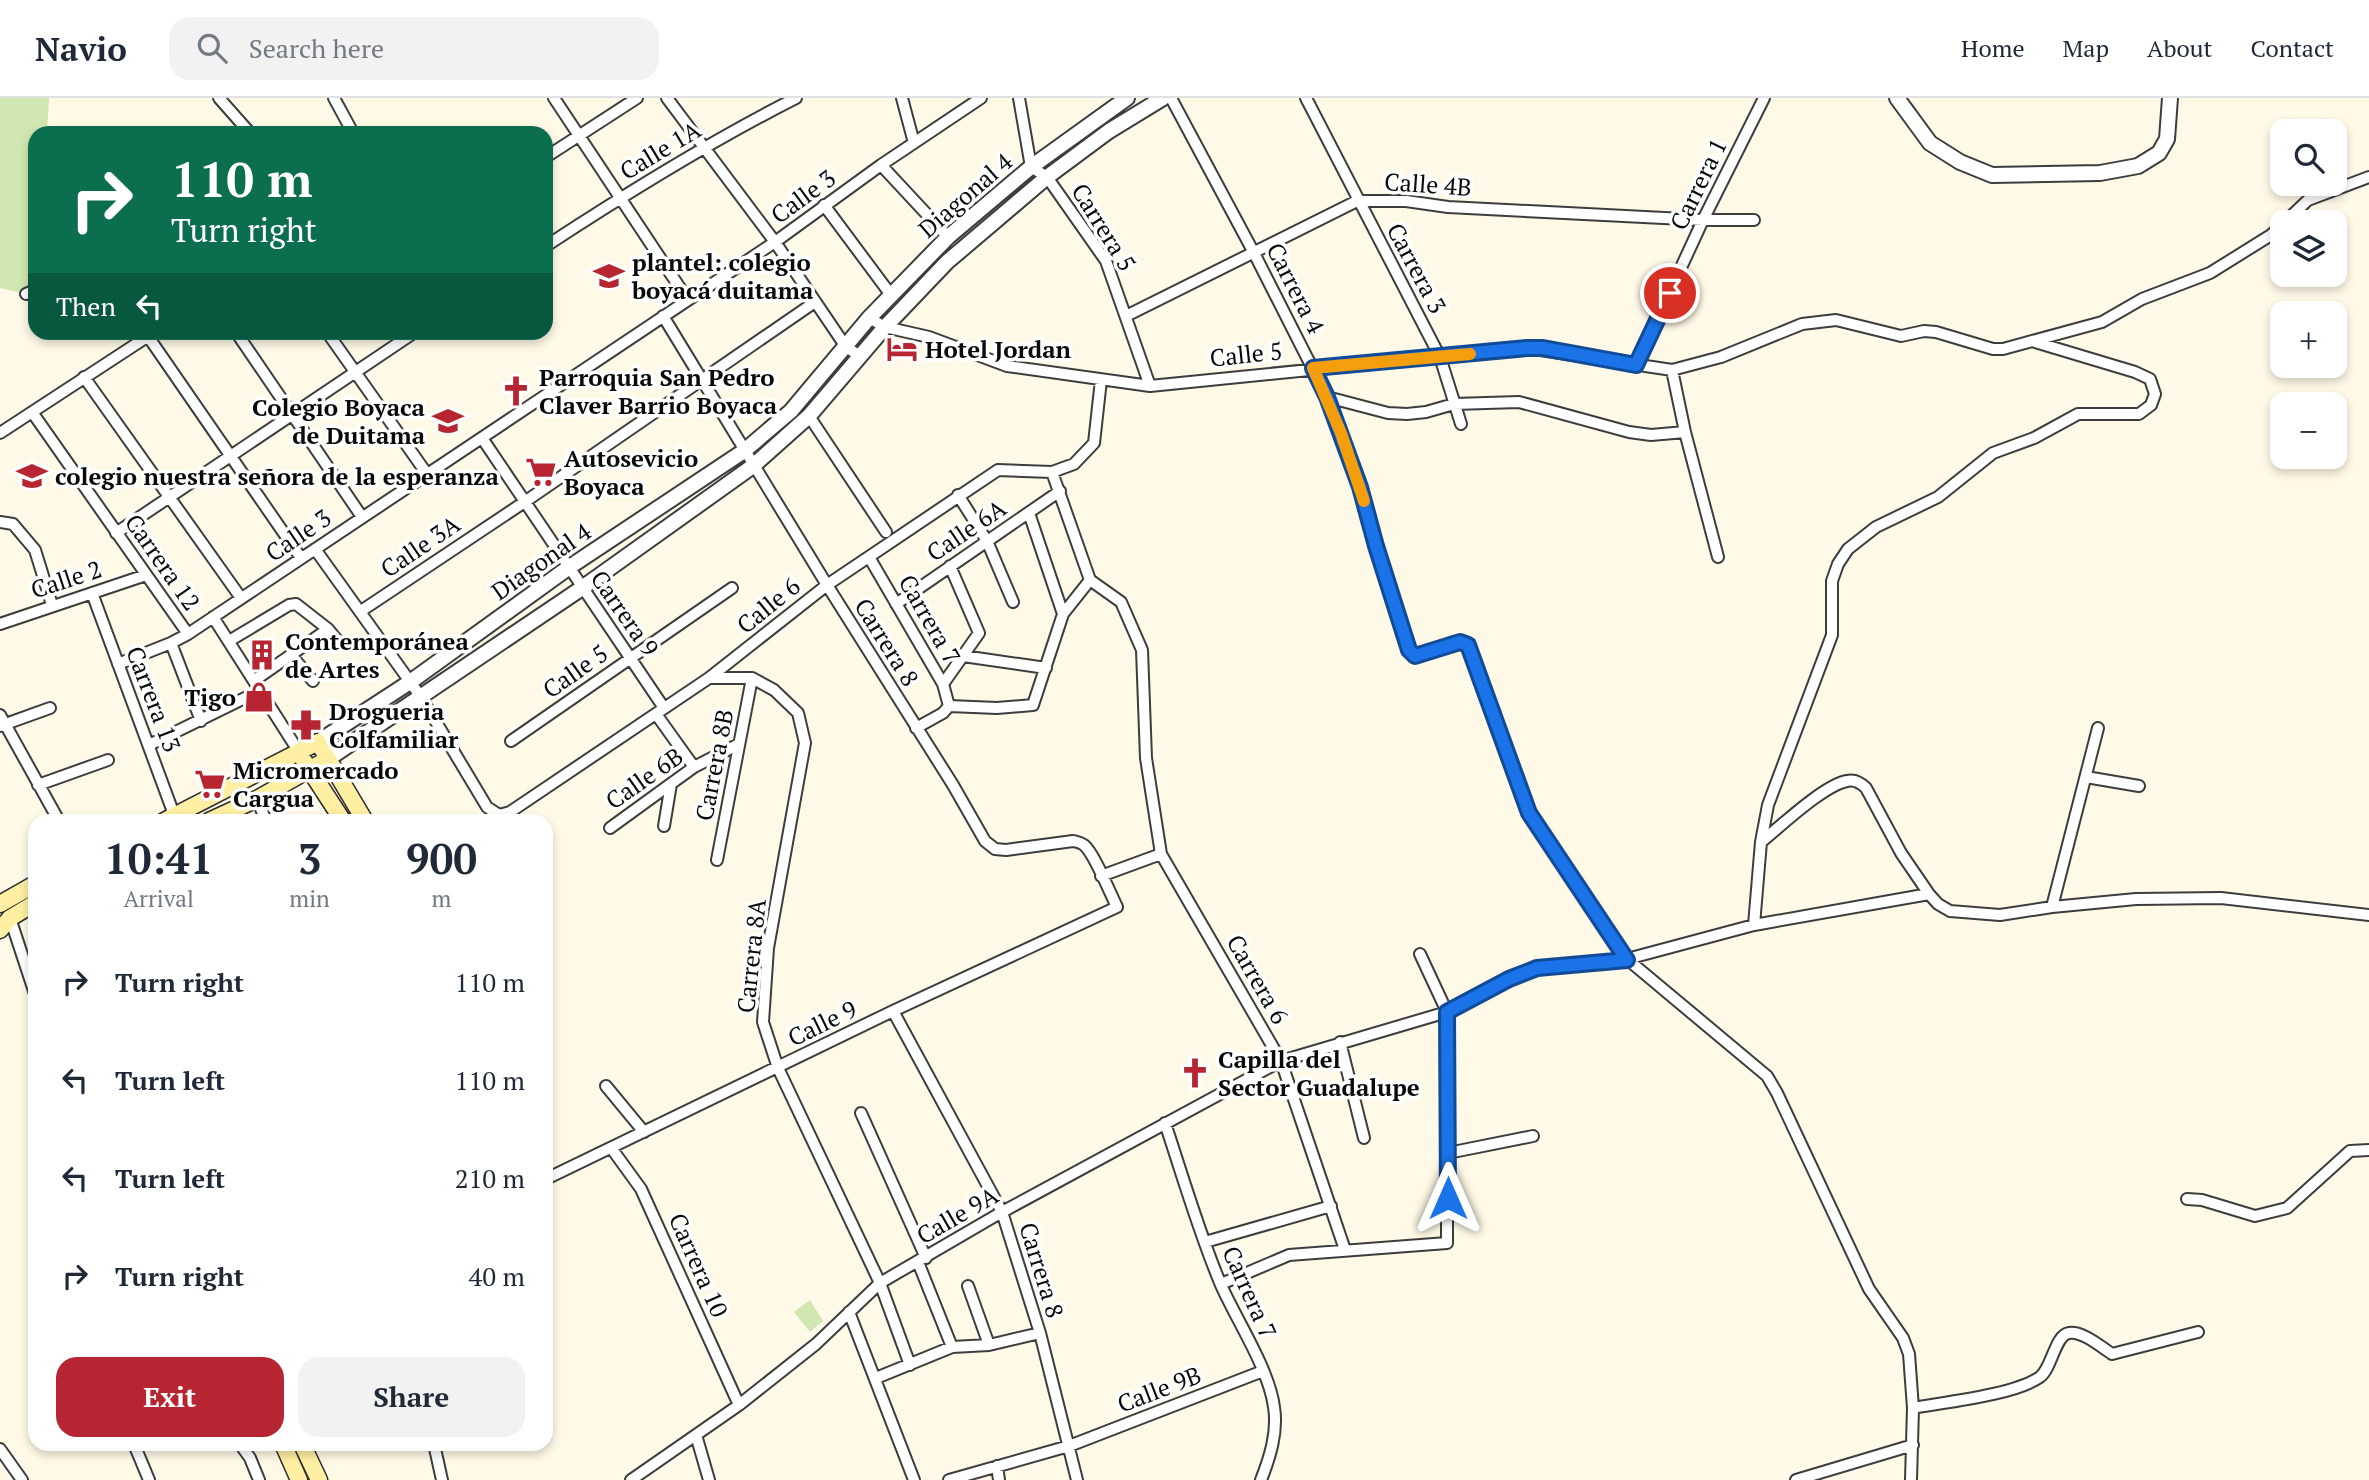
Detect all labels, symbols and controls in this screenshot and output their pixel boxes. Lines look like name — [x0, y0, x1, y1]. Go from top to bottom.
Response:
search box — [169, 17, 659, 80]
text: Navio — [35, 27, 127, 70]
icon: search — [193, 29, 231, 67]
text: Search here — [249, 31, 384, 65]
text: Home — [1961, 32, 2025, 64]
text: Map — [2063, 32, 2109, 64]
text: About — [2147, 32, 2213, 64]
text: Contact — [2251, 32, 2334, 64]
street label: Calle 1A — [614, 113, 707, 187]
map controls — [2270, 119, 2347, 469]
button: search — [2270, 119, 2347, 196]
street label: Carrera 1 — [1662, 133, 1734, 235]
street label: Diagonal 4 — [911, 145, 1019, 245]
text: 110 m — [171, 146, 313, 211]
icon: right — [56, 154, 147, 245]
street label: Calle 3 — [764, 162, 842, 230]
street label: Calle 4B — [1383, 165, 1473, 203]
street label: Carrera 5 — [1064, 177, 1144, 277]
text: Turn right — [171, 209, 317, 251]
button: layers — [2270, 210, 2347, 287]
street label: Carrera 3 — [1380, 217, 1454, 319]
street label: Carrera 4 — [1259, 237, 1333, 339]
place label: plantel: colegio boyacá duitama — [631, 246, 814, 306]
school or university icon: plantel: colegio boyacá duitama — [592, 259, 626, 293]
pin — [1640, 263, 1700, 323]
icon: arrive — [1651, 274, 1689, 312]
icon: left — [130, 287, 168, 325]
text: Then — [56, 289, 116, 323]
button: + — [2270, 301, 2347, 378]
hotel icon: Hotel Jordan — [885, 332, 919, 366]
place label: Hotel Jordan — [925, 333, 1072, 365]
street label: Calle 5 — [1208, 334, 1284, 374]
place label: Parroquia San Pedro Claver Barrio Boyaca — [539, 361, 778, 421]
church icon: Parroquia San Pedro Claver Barrio Boyaca — [499, 374, 533, 408]
place label: Colegio Boyaca de Duitama — [252, 391, 426, 451]
button: − — [2270, 392, 2347, 469]
school or university icon: Colegio Boyaca de Duitama — [431, 404, 465, 438]
place label: Autosevicio Boyaca — [564, 442, 698, 502]
supermarket icon: Autosevicio Boyaca — [524, 455, 558, 489]
school or university icon: colegio nuestra señora de la esperanza — [15, 459, 49, 493]
place label: colegio nuestra señora de la esperanza — [55, 460, 499, 492]
street label: Calle 6A — [920, 491, 1012, 568]
street label: Calle 3 — [259, 501, 337, 569]
street label: Carrera 12 — [118, 507, 208, 617]
street label: Calle 3A — [374, 507, 466, 584]
street label: Diagonal 4 — [485, 515, 597, 607]
street label: Calle 2 — [26, 553, 106, 605]
street label: Carrera 9 — [584, 564, 666, 662]
street label: Carrera 7 — [892, 569, 968, 669]
street label: Calle 6 — [730, 570, 806, 640]
street label: Carrera 8 — [847, 592, 927, 692]
place label: Contemporánea de Artes — [285, 625, 469, 685]
street label: Calle 5 — [536, 637, 614, 705]
building icon: Contemporánea de Artes — [245, 638, 279, 672]
street label: Carrera 13 — [119, 642, 189, 756]
shop icon: Tigo — [242, 680, 276, 714]
place label: Tigo — [184, 681, 236, 713]
place label: Drogueria Colfamiliar — [329, 695, 459, 755]
street label: Carrera 8B — [688, 707, 740, 823]
pharmacy icon: Drogueria Colfamiliar — [289, 708, 323, 742]
street label: Calle 6B — [599, 740, 689, 816]
place label: Micromercado Cargua — [233, 754, 399, 814]
supermarket icon: Micromercado Cargua — [193, 767, 227, 801]
text: 10:41 — [104, 830, 213, 886]
text: 3 — [298, 830, 321, 886]
text: 900 — [406, 830, 477, 886]
text: Arrival — [123, 883, 194, 914]
text: min — [289, 883, 330, 914]
text: m — [431, 883, 451, 914]
street label: Carrera 8A — [729, 897, 773, 1015]
street label: Carrera 6 — [1220, 929, 1296, 1030]
icon: right — [56, 963, 94, 1001]
text: Turn right — [115, 965, 244, 999]
text: 110 m — [455, 965, 525, 999]
street label: Calle 9 — [782, 993, 862, 1053]
place label: Capilla del Sector Guadalupe — [1218, 1043, 1420, 1103]
church icon: Capilla del Sector Guadalupe — [1178, 1056, 1212, 1090]
icon: left — [56, 1061, 94, 1099]
text: Turn left — [115, 1063, 225, 1097]
text: 110 m — [455, 1063, 525, 1097]
icon: left — [56, 1159, 94, 1197]
text: Turn left — [115, 1161, 225, 1195]
text: 210 m — [455, 1161, 525, 1195]
position arrow — [1411, 1161, 1485, 1235]
street label: Calle 9A — [910, 1179, 1004, 1251]
street label: Carrera 10 — [662, 1208, 736, 1322]
street label: Carrera 8 — [1012, 1218, 1072, 1322]
street label: Carrera 7 — [1215, 1241, 1285, 1343]
icon: right — [56, 1257, 94, 1295]
text: Turn right — [115, 1259, 244, 1293]
text: 40 m — [469, 1259, 525, 1293]
button: Exit — [56, 1357, 284, 1437]
button: Share — [298, 1357, 525, 1437]
street label: Calle 9B — [1112, 1358, 1206, 1420]

